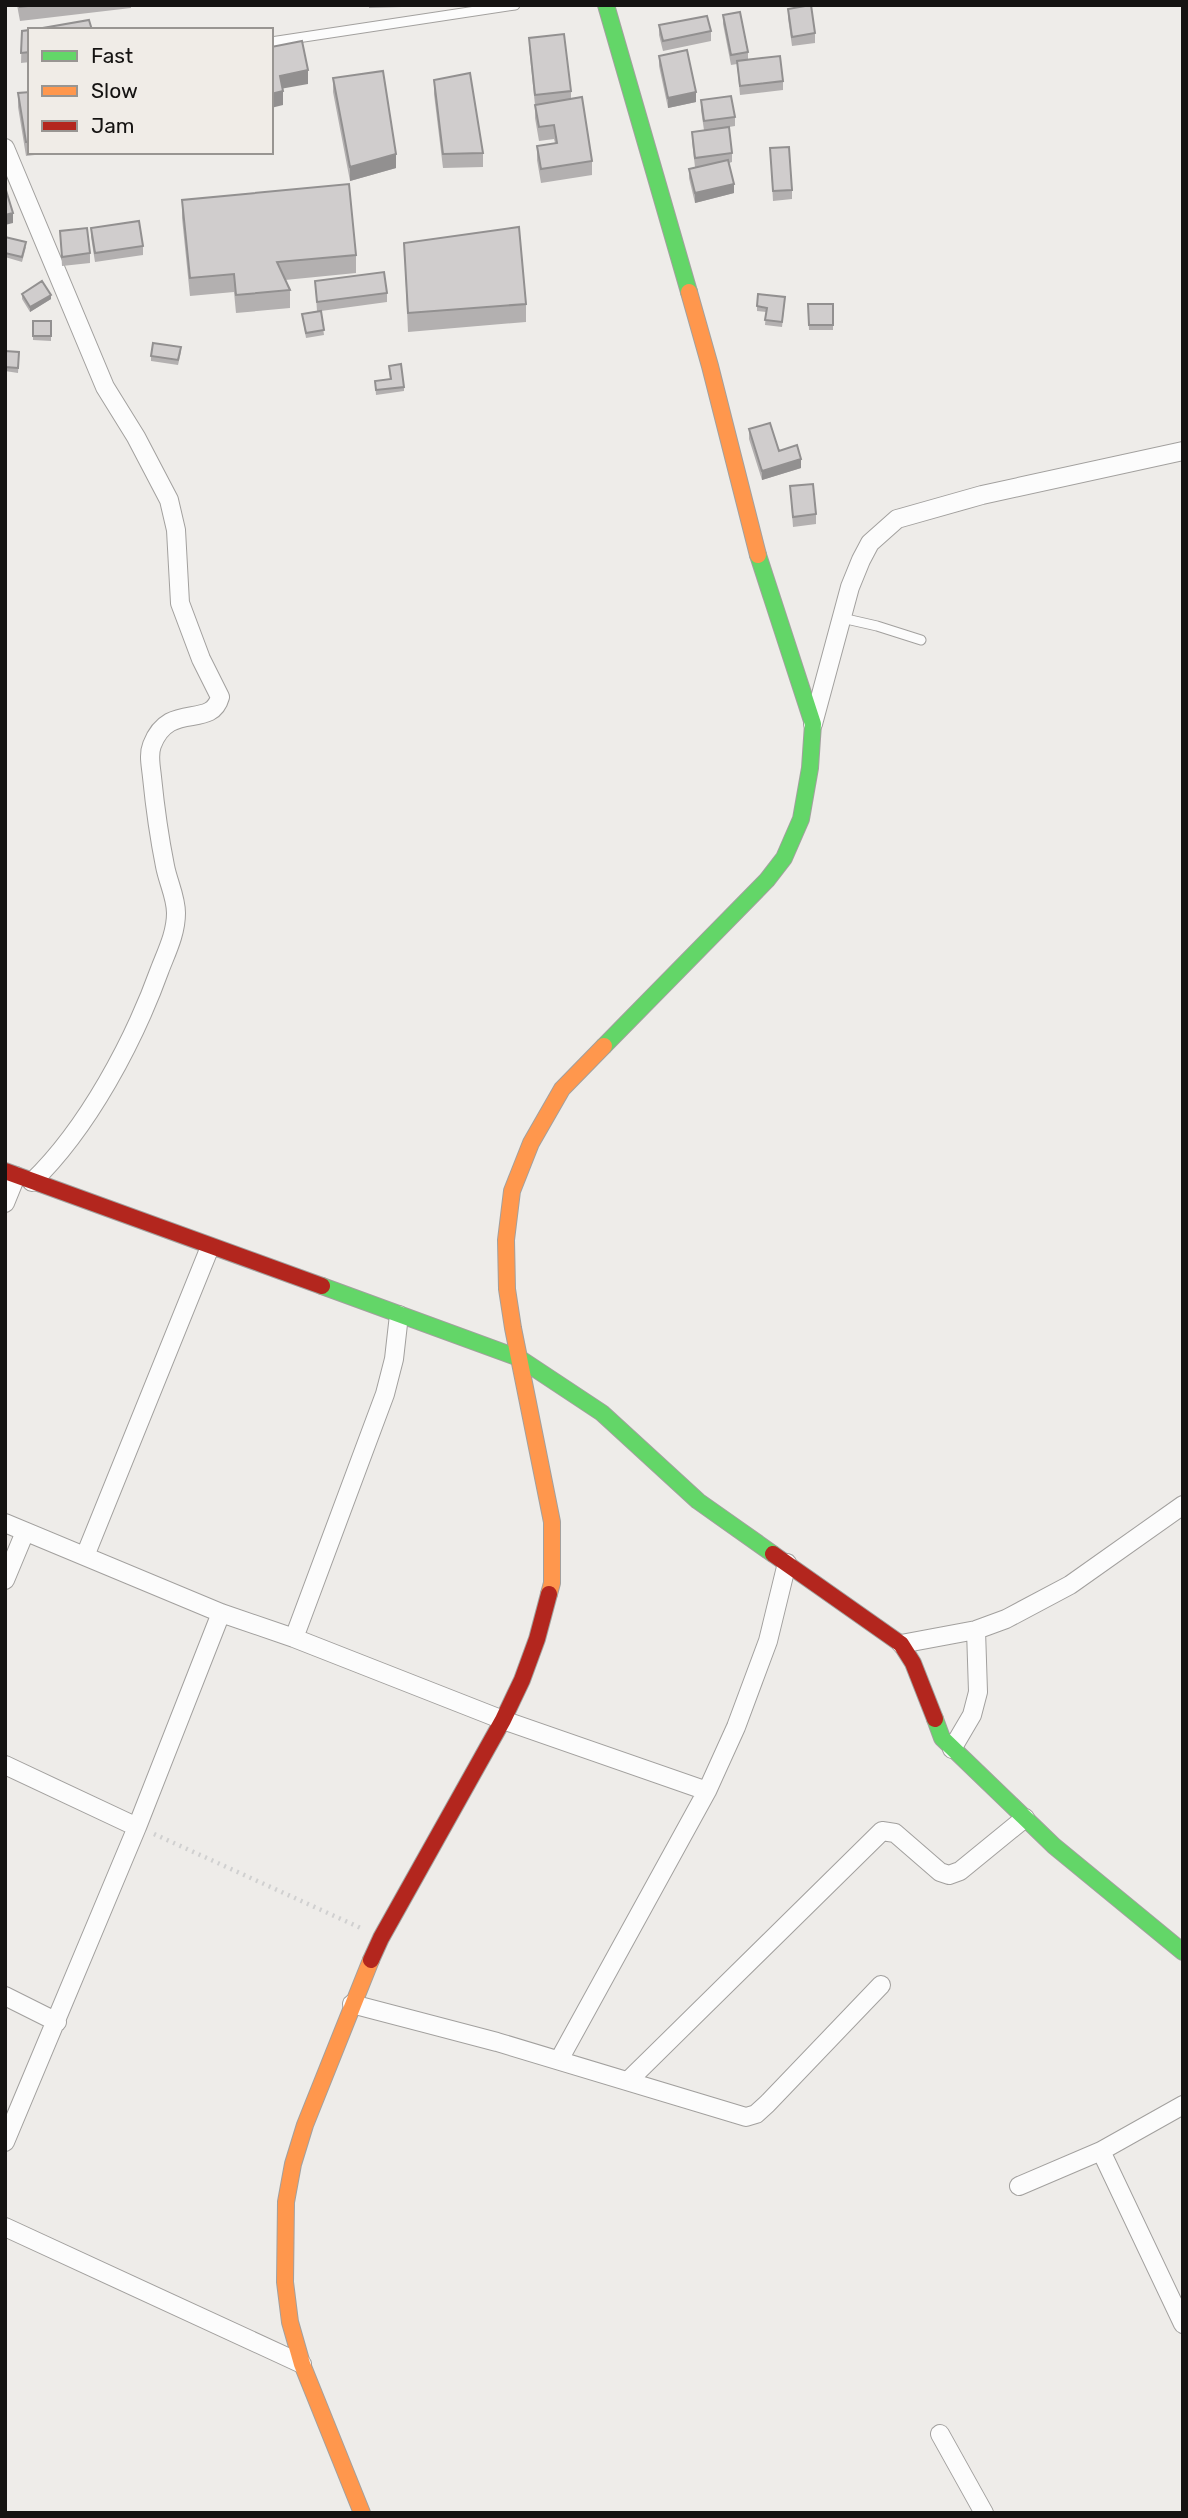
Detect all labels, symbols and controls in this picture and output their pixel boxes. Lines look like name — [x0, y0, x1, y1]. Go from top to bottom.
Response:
legend — [28, 28, 273, 154]
text: Fast — [91, 43, 133, 68]
text: Slow — [91, 78, 138, 103]
text: Jam — [91, 113, 135, 138]

